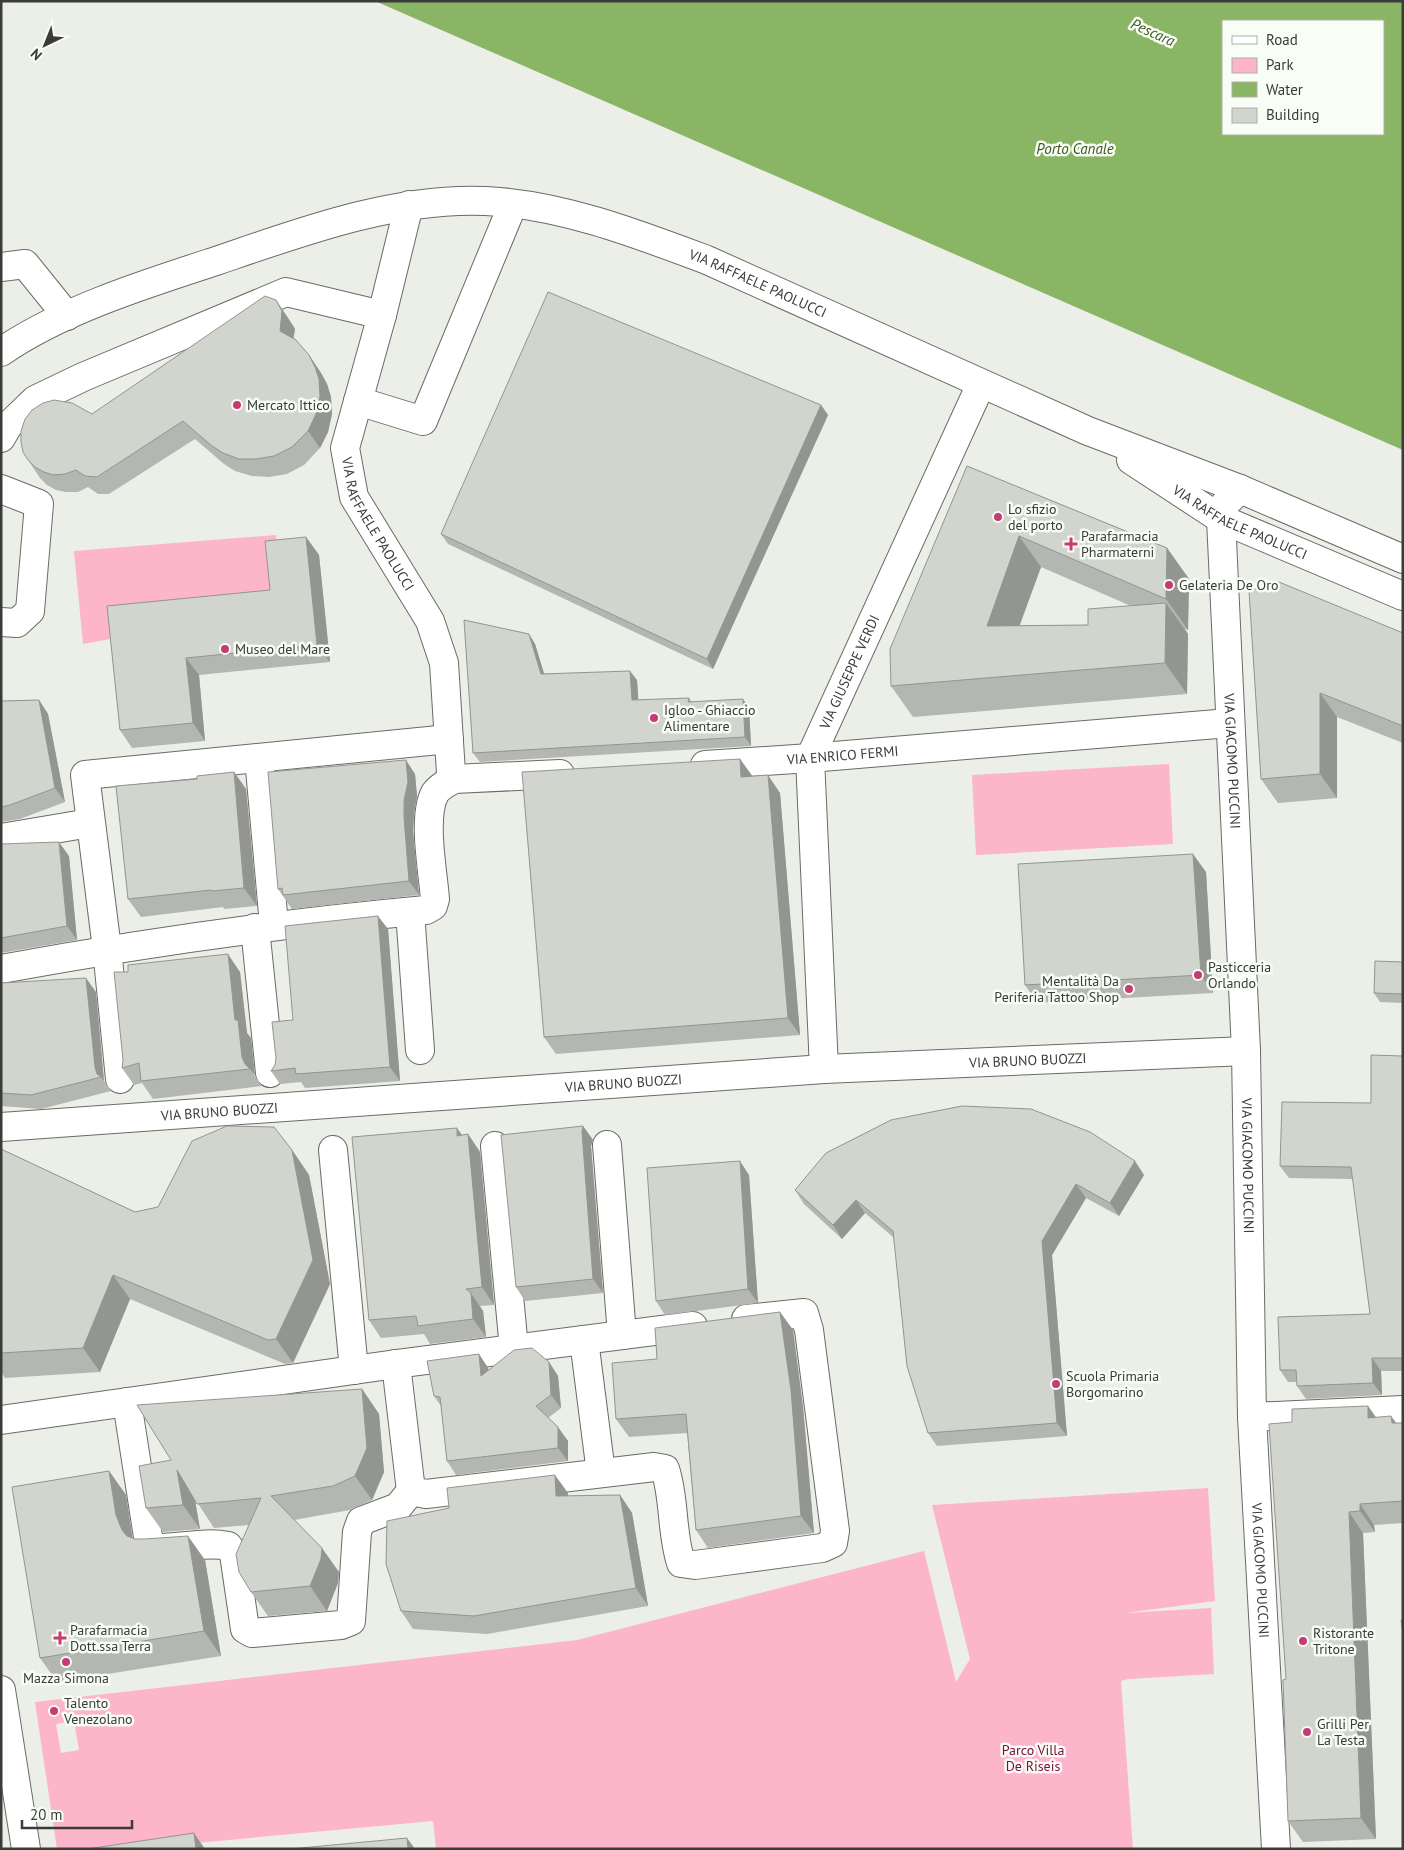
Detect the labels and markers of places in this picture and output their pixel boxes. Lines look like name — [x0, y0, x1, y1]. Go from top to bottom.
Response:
place label: Mercato Ittico — [247, 396, 330, 414]
marker: Mercato Ittico — [231, 399, 243, 411]
place label: Lo sfizio del porto — [1008, 500, 1063, 534]
marker: Lo sfizio del porto — [992, 511, 1004, 523]
place label: Parafarmacia Pharmaterni — [1081, 527, 1159, 561]
marker: Parafarmacia Pharmaterni — [1065, 538, 1077, 550]
place label: Gelateria De Oro — [1179, 576, 1278, 594]
marker: Gelateria De Oro — [1163, 579, 1175, 591]
place label: Museo del Mare — [235, 640, 330, 658]
marker: Museo del Mare — [219, 643, 231, 655]
place label: Igloo - Ghiaccio Alimentare — [664, 701, 755, 735]
marker: Igloo - Ghiaccio Alimentare — [648, 712, 660, 724]
place label: Pasticceria Orlando — [1208, 958, 1271, 992]
marker: Pasticceria Orlando — [1192, 969, 1204, 981]
place label: Mentalità Da Periferia Tattoo Shop — [994, 972, 1119, 1006]
marker: Mentalità Da Periferia Tattoo Shop — [1123, 983, 1135, 995]
place label: Scuola Primaria Borgomarino — [1066, 1367, 1159, 1401]
marker: Scuola Primaria Borgomarino — [1050, 1378, 1062, 1390]
place label: Parafarmacia Dott.ssa Terra — [70, 1621, 151, 1655]
place label: Ristorante Tritone — [1313, 1624, 1374, 1658]
marker: Parafarmacia Dott.ssa Terra — [54, 1632, 66, 1644]
marker: Ristorante Tritone — [1297, 1635, 1309, 1647]
marker: Mazza Simona — [60, 1656, 72, 1668]
place label: Mazza Simona — [23, 1669, 109, 1687]
place label: Talento Venezolano — [63, 1694, 133, 1728]
marker: Talento Venezolano — [48, 1705, 60, 1717]
place label: Grilli Per La Testa — [1317, 1715, 1369, 1749]
marker: Grilli Per La Testa — [1301, 1726, 1313, 1738]

